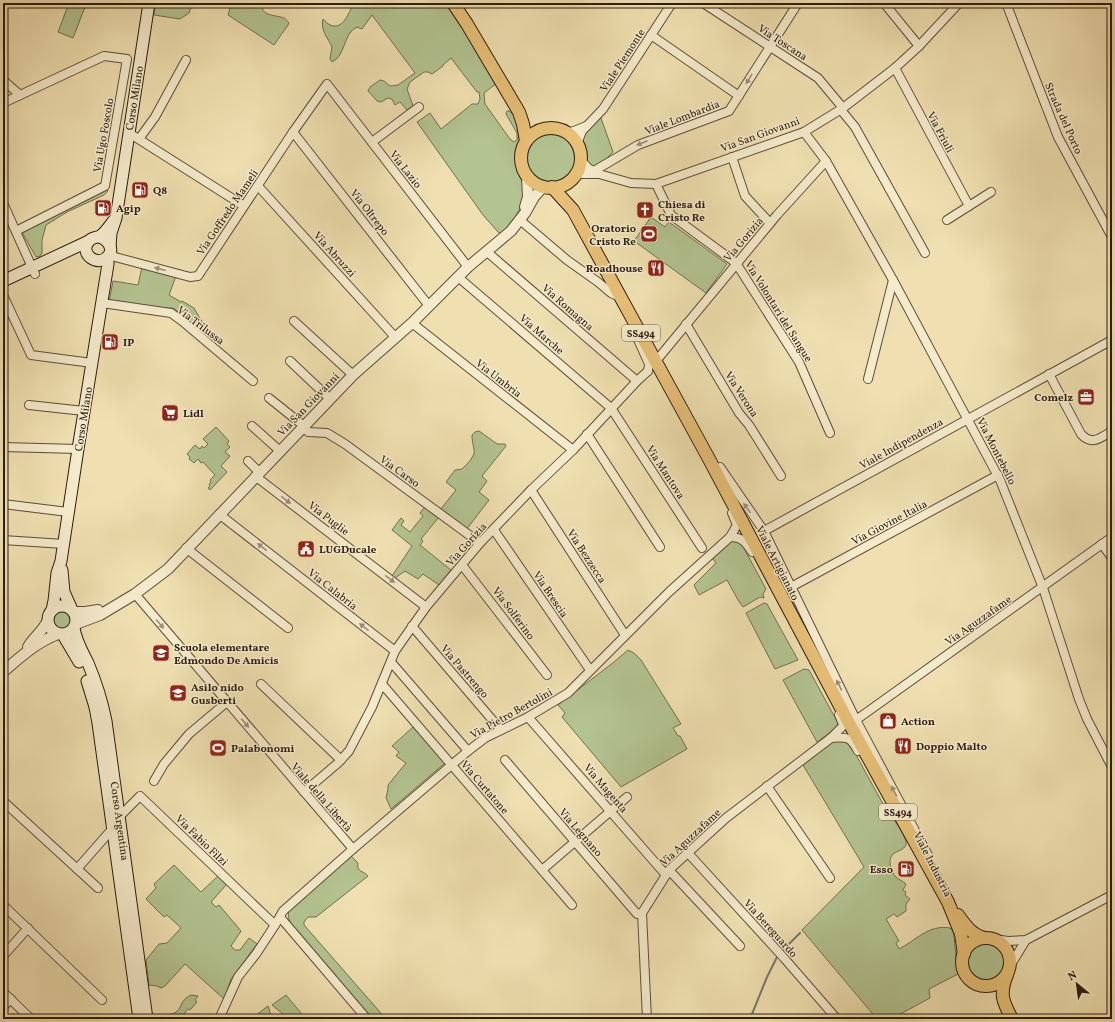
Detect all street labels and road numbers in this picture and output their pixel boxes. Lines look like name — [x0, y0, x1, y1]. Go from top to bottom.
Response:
street label: Via Toscana — [754, 22, 810, 65]
street label: Viale Piemonte — [597, 26, 649, 95]
street label: Corso Milano — [123, 65, 148, 132]
street label: Strada del Porto — [1040, 80, 1085, 157]
street label: Via Ugo Foscolo — [91, 97, 118, 174]
street label: Viale Lombardia — [643, 97, 723, 140]
street label: Via Friuli — [923, 110, 957, 156]
street label: Via San Giovanni — [719, 114, 802, 157]
street label: Via Lazio — [385, 148, 424, 192]
street label: Via Goffredo Mameli — [194, 167, 263, 259]
street label: Via Oltrepo — [346, 187, 392, 239]
street label: Via Gorizia — [721, 214, 768, 266]
street label: Via Abruzzi — [309, 229, 358, 281]
street label: Via Volontari del Sangue — [740, 258, 815, 365]
street label: Via Romagna — [538, 281, 596, 335]
street label: Via Trilussa — [173, 303, 227, 349]
street label: Via Marche — [515, 312, 567, 359]
road number: SS494 — [622, 325, 660, 341]
street label: Via Umbria — [472, 356, 525, 402]
street label: Via Verona — [720, 369, 761, 421]
street label: Via San Giovanni — [275, 370, 343, 440]
street label: Corso Milano — [72, 386, 97, 453]
street label: Viale Indipendenza — [857, 415, 947, 474]
street label: Via Montebello — [972, 416, 1019, 488]
street label: Via Mantova — [642, 443, 688, 503]
street label: Via Carso — [376, 453, 422, 492]
street label: Via Giovine Italia — [849, 497, 931, 550]
street label: Via Puglie — [304, 499, 352, 540]
street label: Via Gorizia — [443, 520, 491, 570]
street label: Viale Artigianato — [751, 524, 802, 604]
street label: Via Bezzecca — [563, 527, 609, 587]
street label: Via Calabria — [304, 566, 360, 615]
street label: Via Brescia — [529, 569, 571, 621]
street label: Via Solferino — [488, 584, 538, 643]
street label: Via Aguzzafame — [943, 593, 1015, 650]
street label: Via Pastrengo — [436, 642, 491, 702]
street label: Via Pietro Bertolini — [468, 685, 556, 743]
street label: Via Curtatone — [456, 758, 511, 818]
street label: Viale della Libertà — [287, 760, 355, 836]
street label: Via Magenta — [579, 761, 631, 817]
street label: Corso Argentina — [106, 781, 132, 862]
road number: SS494 — [879, 804, 917, 820]
street label: Via Legnano — [555, 806, 605, 860]
street label: Via Aguzzafame — [657, 806, 725, 870]
street label: Via Fabio Filzi — [171, 812, 231, 870]
street label: Viale Industria — [909, 829, 955, 900]
street label: Via Bereguardo — [740, 897, 800, 962]

